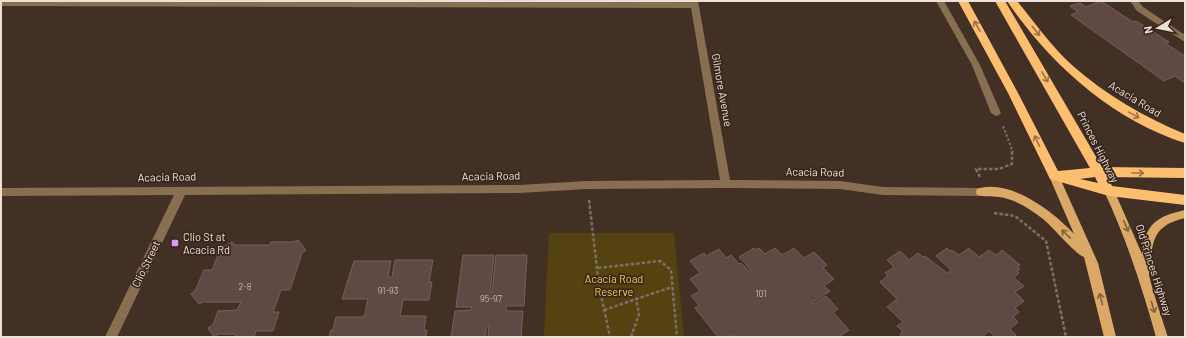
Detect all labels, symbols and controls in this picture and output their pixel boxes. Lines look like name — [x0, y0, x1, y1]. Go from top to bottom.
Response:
north arrow — [1138, 8, 1178, 48]
one-way arrow — [973, 20, 981, 32]
text: N — [1141, 25, 1155, 35]
one-way arrow — [1032, 26, 1041, 37]
street label: Gilmore Avenue — [710, 52, 735, 128]
one-way arrow — [1041, 71, 1049, 83]
street label: Acacia Road — [1107, 78, 1164, 119]
street label: Princes Highway — [1075, 109, 1122, 185]
one-way arrow — [1128, 112, 1140, 120]
one-way arrow — [1033, 136, 1040, 148]
street label: Acacia Road — [786, 164, 844, 179]
street label: Acacia Road — [462, 168, 520, 183]
street label: Acacia Road — [138, 169, 196, 184]
one-way arrow — [1131, 169, 1144, 177]
one-way arrow — [1123, 220, 1130, 232]
street label: Old Princes Highway — [1133, 222, 1175, 317]
one-way arrow — [1061, 229, 1071, 238]
place label: Clio St at Acacia Rd — [183, 230, 230, 256]
street label: Clio Street — [129, 238, 162, 289]
marker: Clio St at Acacia Rd — [170, 238, 180, 248]
park label: Acacia Road Reserve — [585, 272, 643, 298]
house number: 2-8 — [238, 281, 252, 292]
house number: 91-93 — [378, 285, 399, 296]
house number: 101 — [755, 288, 767, 299]
house number: 95-97 — [480, 293, 503, 304]
one-way arrow — [1097, 293, 1104, 306]
one-way arrow — [1150, 300, 1157, 313]

